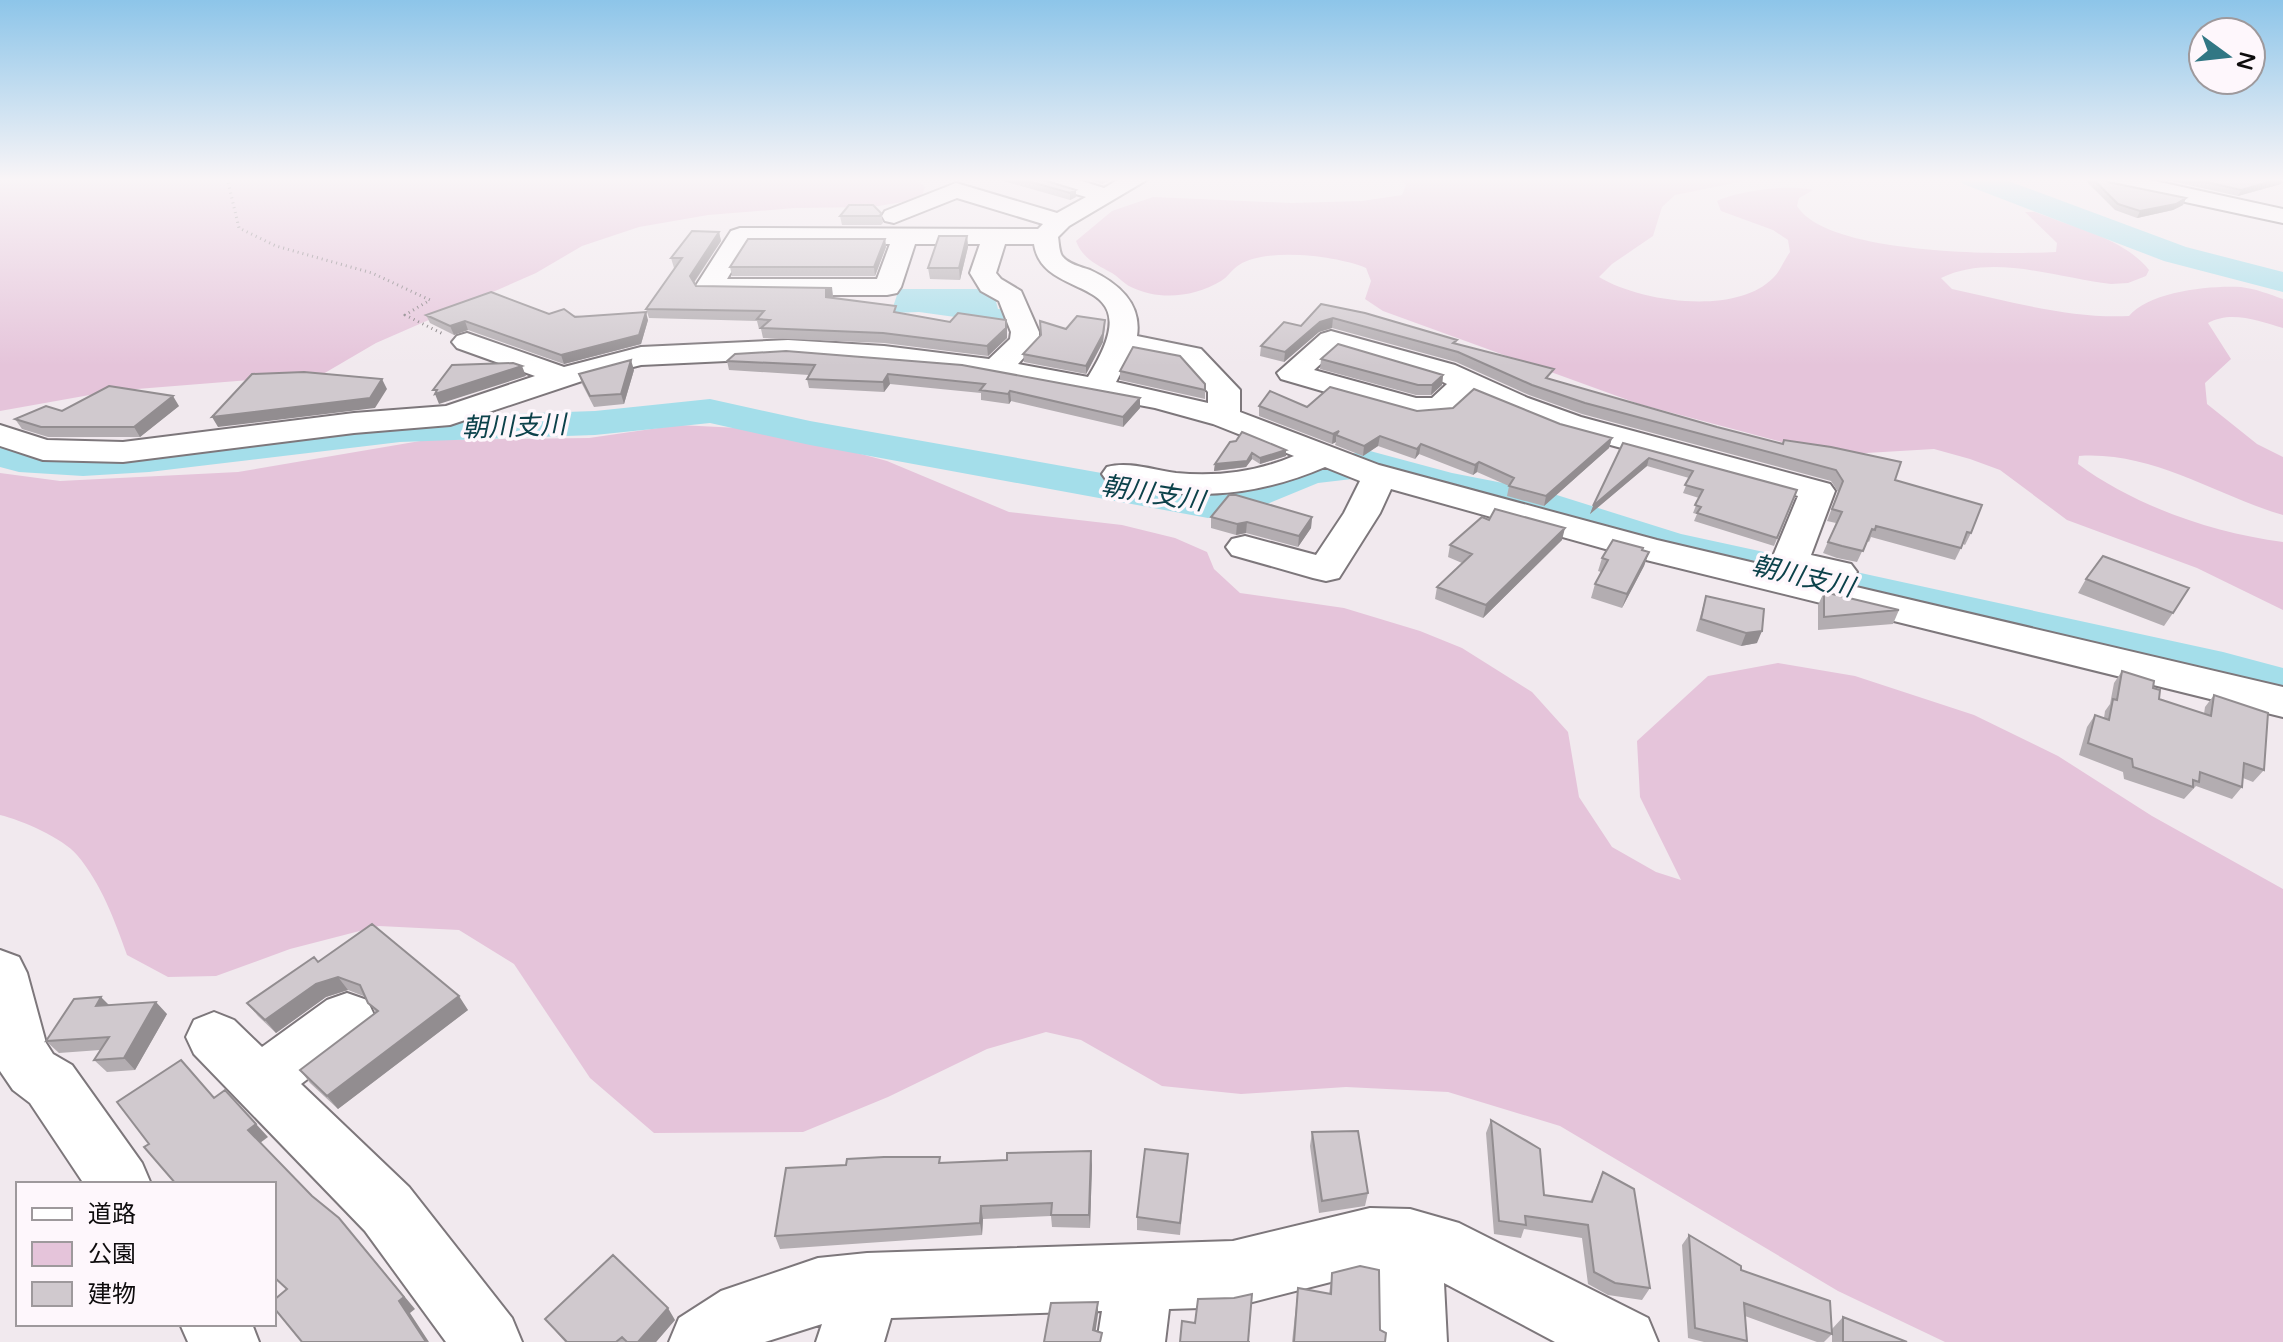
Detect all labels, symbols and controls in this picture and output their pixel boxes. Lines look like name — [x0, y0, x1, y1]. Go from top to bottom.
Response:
north arrow — [2187, 16, 2267, 96]
text: N — [2231, 49, 2260, 73]
water label: 朝川支川 — [462, 409, 570, 444]
water label: 朝川支川 — [1099, 470, 1210, 517]
water label: 朝川支川 — [1749, 550, 1860, 604]
legend — [16, 1182, 276, 1326]
text: 道路 — [88, 1200, 136, 1229]
text: 公園 — [88, 1240, 136, 1269]
text: 建物 — [88, 1280, 136, 1309]

